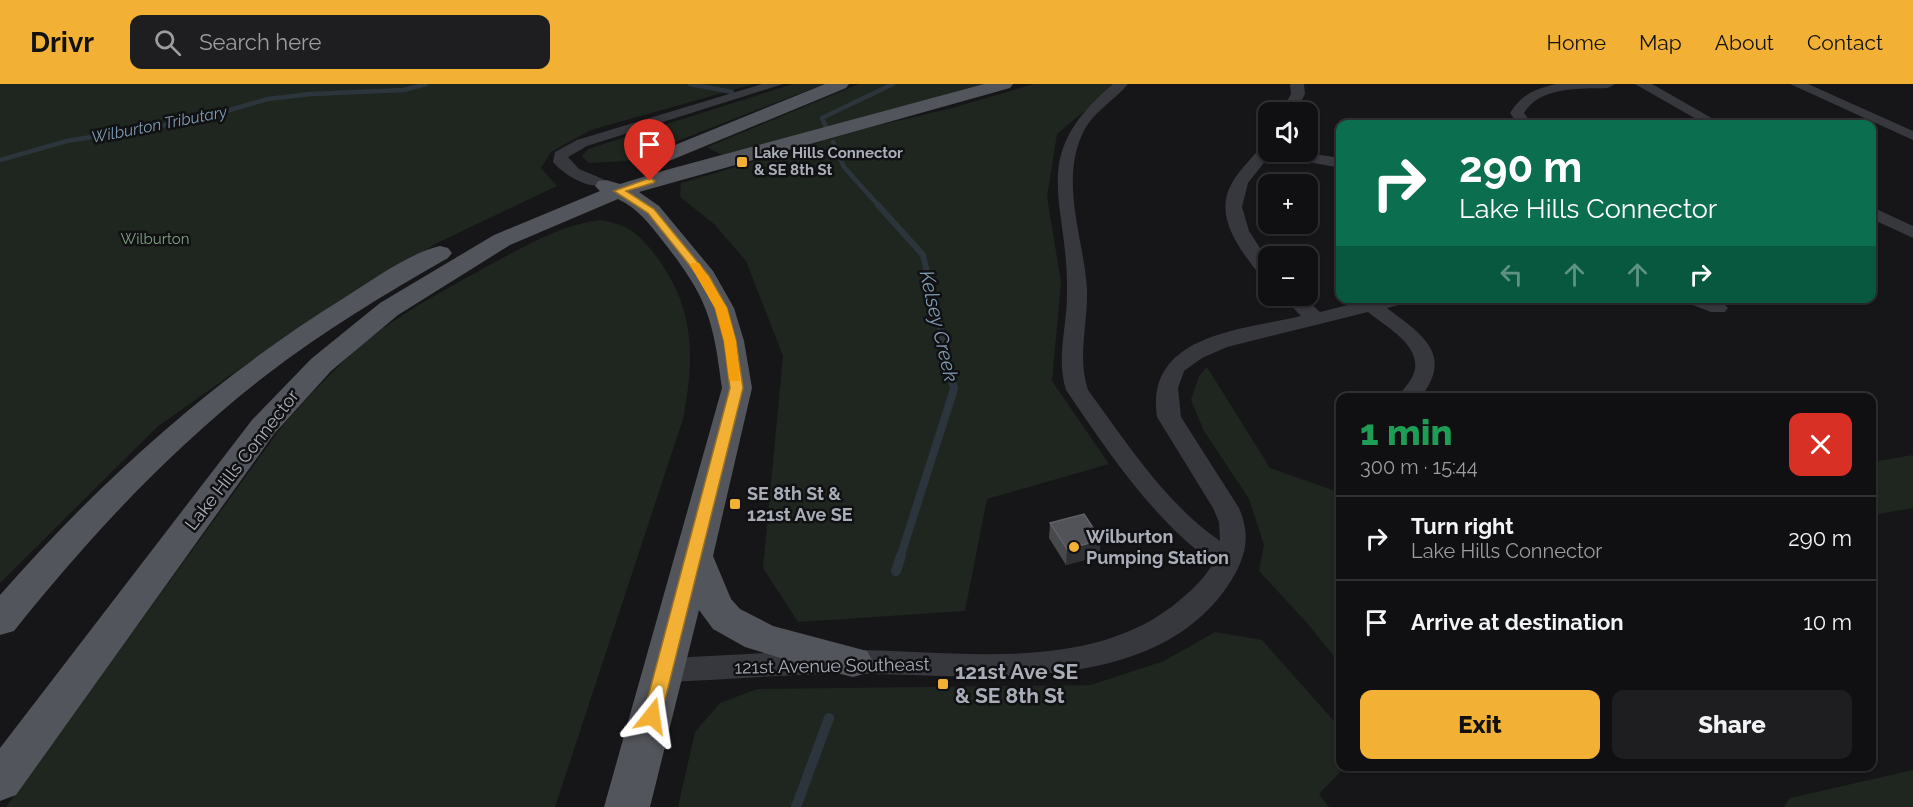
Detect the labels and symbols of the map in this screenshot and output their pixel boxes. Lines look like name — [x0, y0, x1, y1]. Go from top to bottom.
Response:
water label: Wilburton Tributary — [90, 102, 230, 147]
pin — [624, 119, 675, 181]
place label: Lake Hills Connector & SE 8th St — [754, 144, 903, 179]
marker: Lake Hills Connector & SE 8th St — [735, 155, 749, 169]
park label: Wilburton — [120, 230, 190, 248]
water label: Kelsey Creek — [915, 268, 964, 384]
street label: Lake Hills Connector — [180, 385, 303, 534]
place label: SE 8th St & 121st Ave SE — [747, 483, 853, 525]
marker: SE 8th St & 121st Ave SE — [728, 497, 742, 511]
place label: Wilburton Pumping Station — [1086, 526, 1229, 568]
marker: Wilburton Pumping Station — [1067, 540, 1081, 554]
street label: 121st Avenue Southeast — [734, 653, 930, 678]
place label: 121st Ave SE & SE 8th St — [955, 659, 1078, 708]
marker: 121st Ave SE & SE 8th St — [936, 677, 950, 691]
position arrow — [620, 684, 684, 748]

